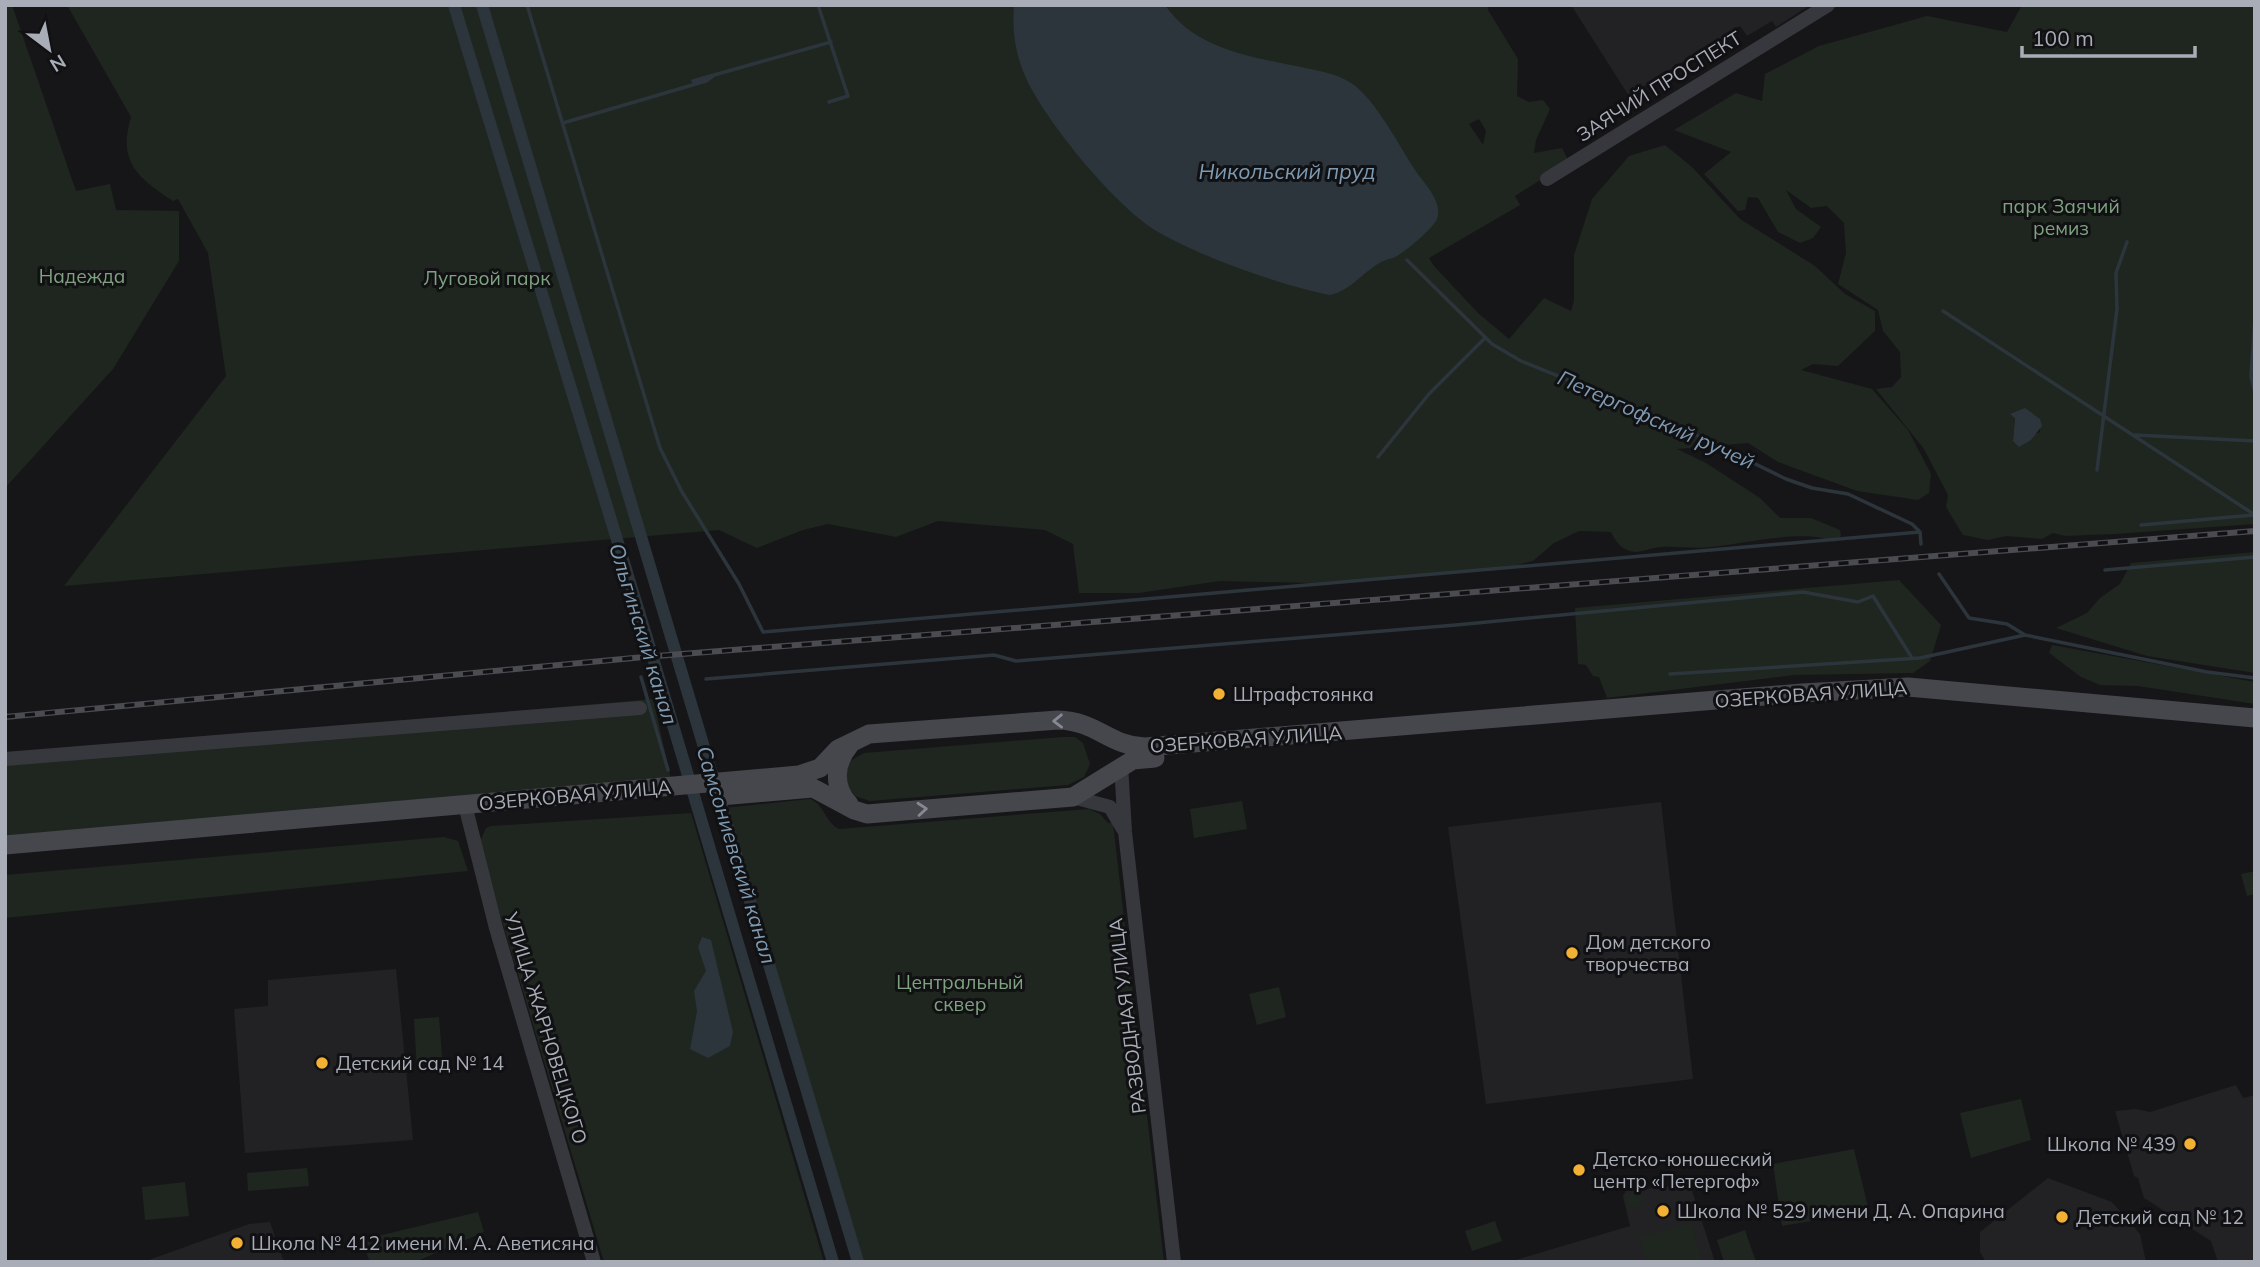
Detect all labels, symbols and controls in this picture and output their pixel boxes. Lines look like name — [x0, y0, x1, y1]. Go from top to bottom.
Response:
north arrow — [14, 14, 84, 84]
scale bar — [2022, 14, 2195, 58]
street label: ЗАЯЧИЙ ПРОСПЕКТ — [1572, 25, 1746, 146]
text: 100 m — [2032, 25, 2094, 51]
text: N — [46, 49, 70, 77]
water label: Никольский пруд — [1198, 158, 1376, 184]
park label: парк Заячий ремиз — [2002, 194, 2120, 240]
park label: Надежда — [39, 264, 125, 288]
park label: Луговой парк — [424, 266, 551, 290]
water label: Петергофский ручей — [1554, 364, 1759, 474]
water label: Ольгинский канал — [604, 540, 684, 728]
street label: ОЗЕРКОВАЯ УЛИЦА — [1714, 675, 1908, 713]
place label: Штрафстоянка — [1233, 682, 1374, 706]
marker: Штрафстоянка — [1211, 686, 1227, 702]
one-way arrow — [1053, 713, 1064, 728]
street label: ОЗЕРКОВАЯ УЛИЦА — [1149, 720, 1343, 758]
water label: Самсониевский канал — [691, 743, 782, 967]
street label: ОЗЕРКОВАЯ УЛИЦА — [478, 775, 672, 815]
one-way arrow — [917, 802, 928, 817]
street label: УЛИЦА ЖАРНОВЕЦКОГО — [499, 908, 593, 1147]
street label: РАЗВОДНАЯ УЛИЦА — [1103, 917, 1151, 1115]
place label: Дом детского творчества — [1586, 930, 1711, 976]
marker: Дом детского творчества — [1564, 945, 1580, 961]
park label: Центральный сквер — [896, 970, 1024, 1016]
place label: Детский сад № 14 — [336, 1051, 504, 1075]
marker: Детский сад № 14 — [314, 1055, 330, 1071]
place label: Школа № 439 — [2047, 1132, 2176, 1156]
marker: Школа № 439 — [2182, 1136, 2198, 1152]
place label: Детско-юношеский центр «Петергоф» — [1593, 1147, 1772, 1193]
marker: Детско-юношеский центр «Петергоф» — [1571, 1162, 1587, 1178]
place label: Школа № 529 имени Д. А. Опарина — [1677, 1199, 2005, 1223]
marker: Школа № 529 имени Д. А. Опарина — [1655, 1203, 1671, 1219]
place label: Детский сад № 12 — [2076, 1205, 2244, 1229]
marker: Детский сад № 12 — [2054, 1209, 2070, 1225]
place label: Школа № 412 имени М. А. Аветисяна — [251, 1231, 595, 1255]
marker: Школа № 412 имени М. А. Аветисяна — [229, 1235, 245, 1251]

